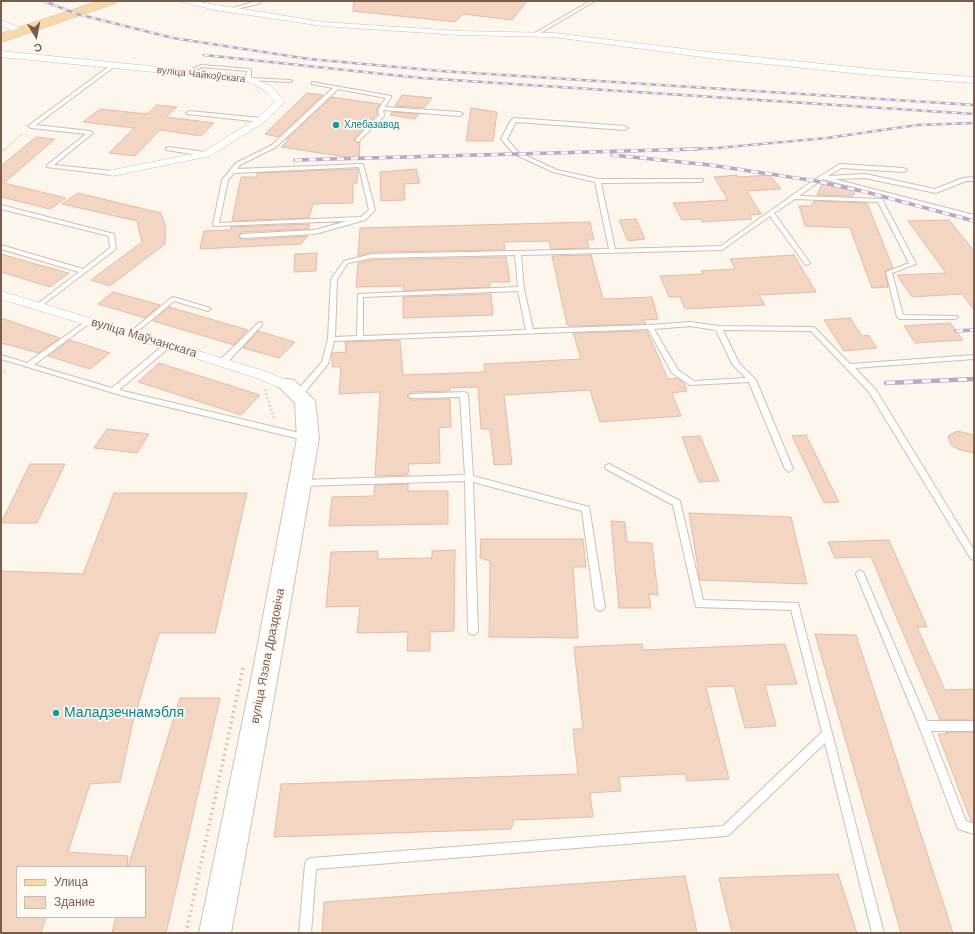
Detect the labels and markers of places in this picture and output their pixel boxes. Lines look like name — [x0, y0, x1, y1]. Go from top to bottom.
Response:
place label: Хлебазавод — [344, 119, 399, 131]
marker: Хлебазавод — [331, 120, 341, 130]
place label: Маладзечнамэбля — [64, 705, 184, 721]
marker: Маладзечнамэбля — [51, 708, 61, 718]

